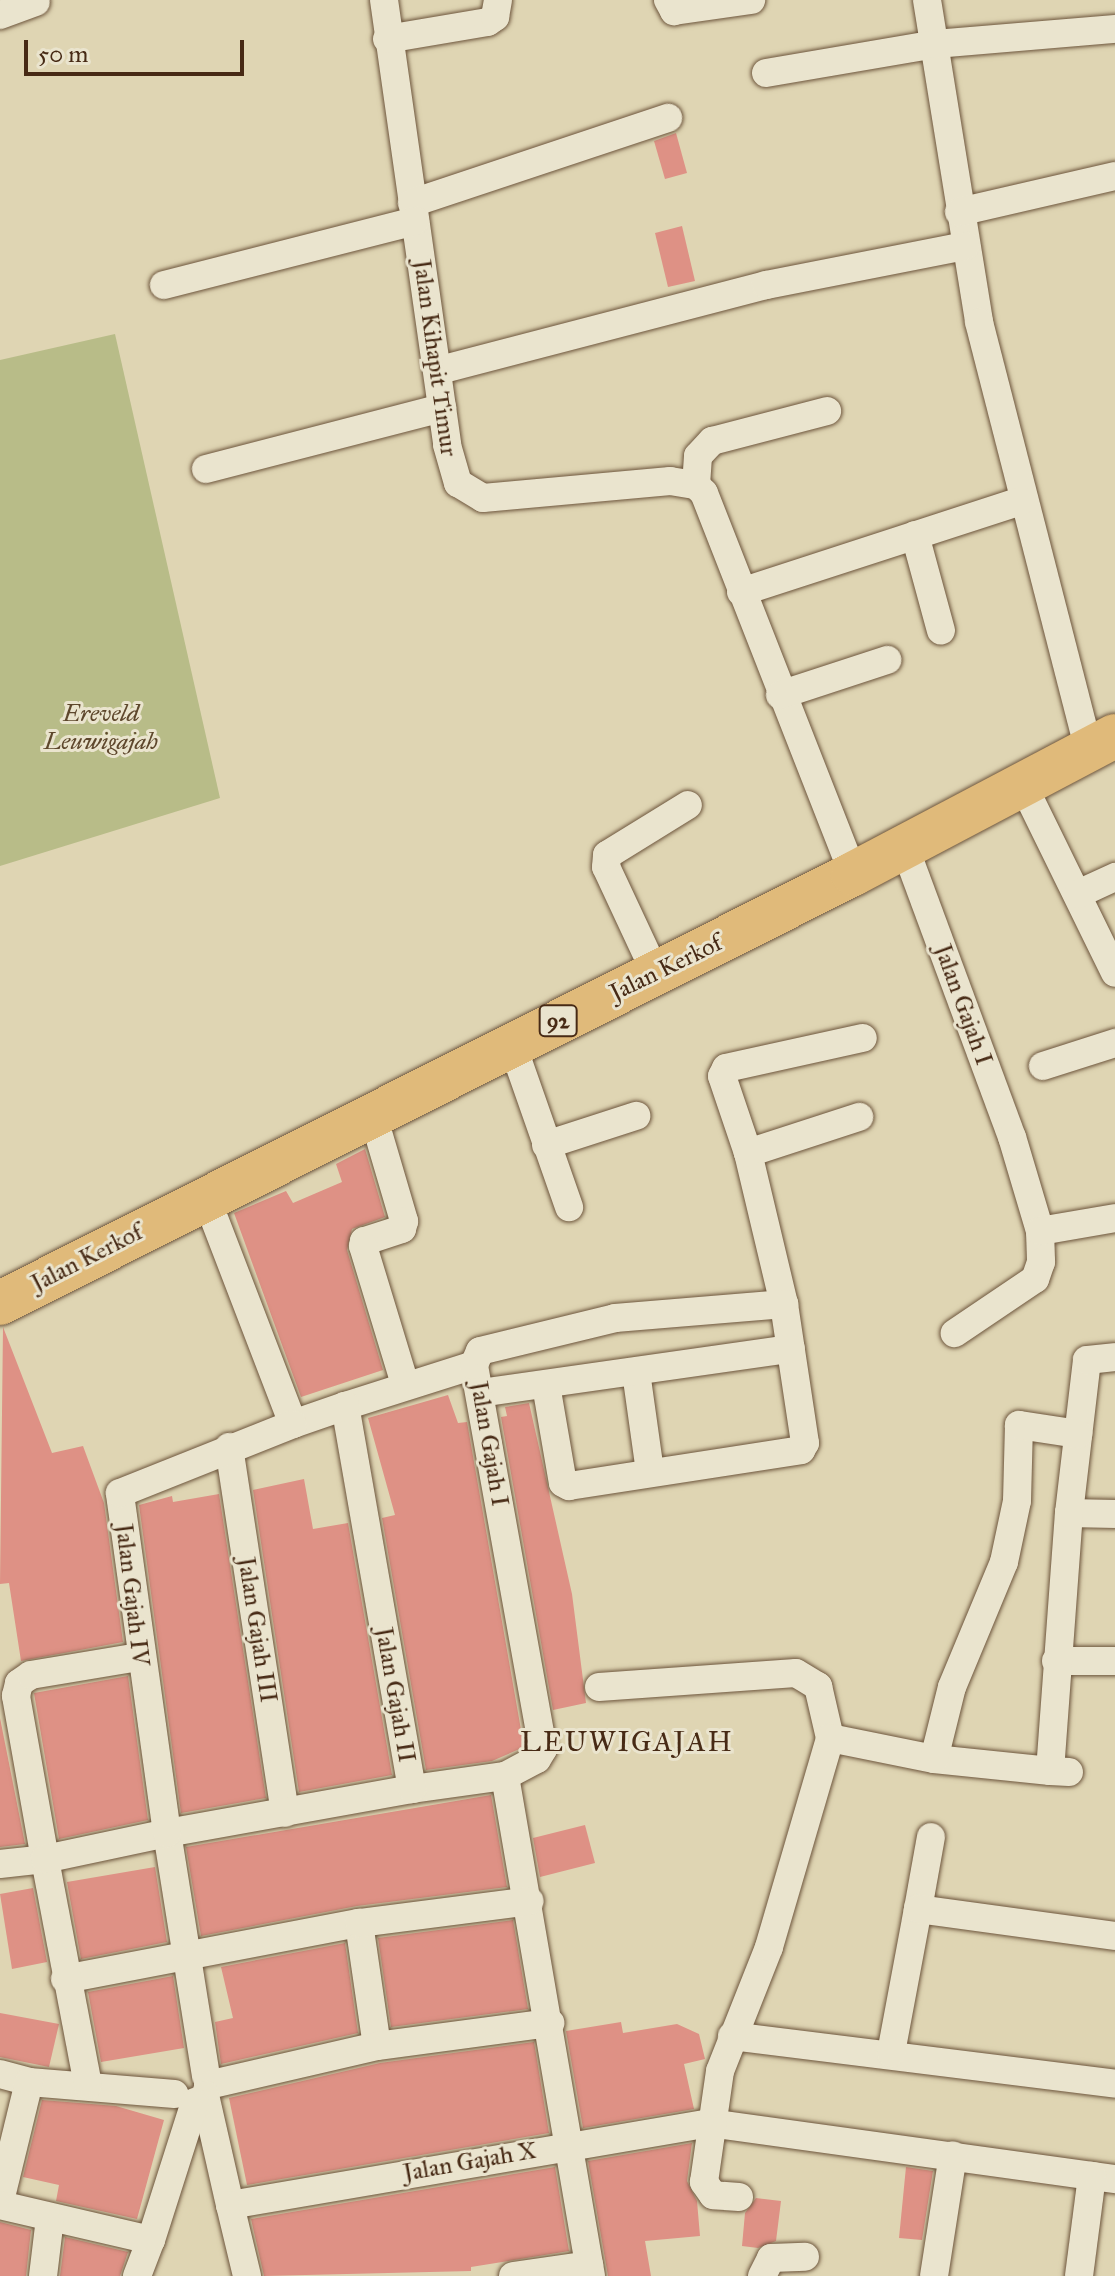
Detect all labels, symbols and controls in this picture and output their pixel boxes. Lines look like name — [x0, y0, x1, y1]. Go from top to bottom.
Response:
scale bar — [28, 24, 248, 74]
text: 50 m — [38, 39, 88, 69]
street label: Jalan Kihapit Timur — [407, 258, 463, 458]
park label: Ereveld Leuwigajah — [44, 700, 158, 756]
street label: Jalan Kerkof — [605, 929, 727, 1007]
street label: Jalan Gajah I — [928, 941, 998, 1069]
road number: 92 — [538, 1003, 578, 1039]
street label: Jalan Kerkof — [27, 1218, 147, 1298]
street label: Jalan Gajah I — [464, 1379, 514, 1509]
street label: Jalan Gajah IV — [109, 1522, 155, 1668]
street label: Jalan Gajah III — [231, 1555, 283, 1705]
street label: Jalan Gajah II — [369, 1625, 421, 1765]
district label: LEUWIGAJAH — [520, 1725, 734, 1759]
street label: Jalan Gajah X — [401, 2136, 539, 2188]

